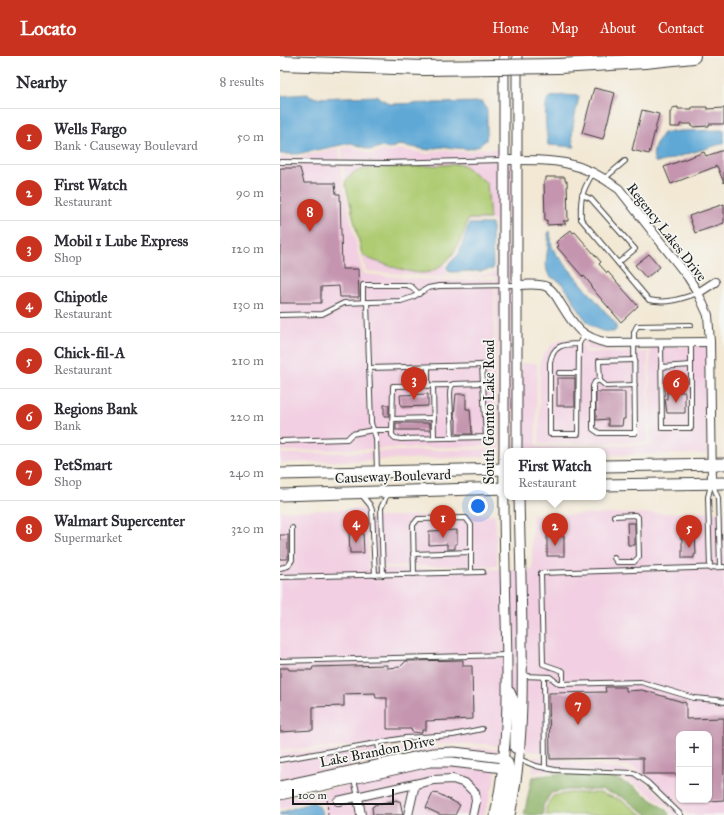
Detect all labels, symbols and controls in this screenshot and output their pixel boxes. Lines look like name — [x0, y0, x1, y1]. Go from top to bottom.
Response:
text: Locato — [20, 17, 76, 40]
text: Home — [492, 20, 529, 37]
text: Map — [551, 20, 578, 37]
text: About — [600, 20, 636, 37]
text: Contact — [658, 20, 704, 37]
text: Nearby — [16, 72, 67, 93]
text: 8 results — [220, 74, 264, 90]
text: Wells Fargo — [54, 120, 127, 138]
text: 1 — [26, 129, 32, 145]
text: 50 m — [237, 129, 264, 145]
text: Bank · Causeway Boulevard — [54, 138, 198, 154]
text: First Watch — [54, 176, 127, 194]
street label: Regency Lakes Drive — [623, 180, 710, 285]
text: 2 — [26, 185, 32, 201]
text: 90 m — [236, 185, 264, 201]
text: Restaurant — [54, 194, 112, 210]
pin: 8 — [297, 199, 323, 232]
text: Mobil 1 Lube Express — [54, 232, 188, 250]
text: 3 — [26, 241, 32, 257]
text: 120 m — [231, 241, 264, 257]
text: Shop — [54, 250, 82, 266]
text: Chipotle — [54, 288, 107, 306]
text: 4 — [25, 297, 33, 313]
text: 130 m — [232, 297, 264, 313]
text: Restaurant — [54, 306, 112, 322]
street label: South Gornto Lake Road — [481, 340, 498, 485]
text: Chick-fil-A — [54, 344, 125, 362]
text: 5 — [26, 353, 32, 369]
text: 210 m — [231, 353, 264, 369]
text: Restaurant — [54, 362, 112, 378]
pin: 3 — [401, 367, 427, 400]
pin: 6 — [663, 370, 689, 403]
text: Regions Bank — [54, 400, 138, 418]
text: 6 — [26, 409, 32, 425]
text: 220 m — [230, 409, 264, 425]
text: Bank — [54, 418, 81, 434]
popup — [504, 448, 606, 500]
text: PetSmart — [54, 456, 112, 474]
text: First Watch — [518, 457, 592, 475]
text: 7 — [26, 465, 32, 481]
text: 240 m — [229, 465, 264, 481]
street label: Causeway Boulevard — [335, 466, 452, 487]
text: Shop — [54, 474, 82, 490]
text: Restaurant — [518, 475, 577, 491]
your location — [468, 496, 488, 516]
pin: 1 — [430, 505, 456, 538]
pin: 4 — [343, 510, 369, 543]
text: Walmart Supercenter — [54, 512, 185, 530]
pin: 2 — [542, 513, 568, 546]
pin: 5 — [676, 515, 702, 548]
text: 8 — [26, 521, 32, 537]
text: 320 m — [231, 521, 264, 537]
text: Supermarket — [54, 530, 122, 546]
pin: 7 — [565, 692, 591, 725]
map controls — [676, 731, 712, 803]
button: + — [676, 731, 712, 767]
street label: Lake Brandon Drive — [318, 732, 436, 771]
button: − — [676, 767, 712, 803]
scale bar — [292, 787, 394, 806]
text: 100 m — [298, 789, 327, 802]

